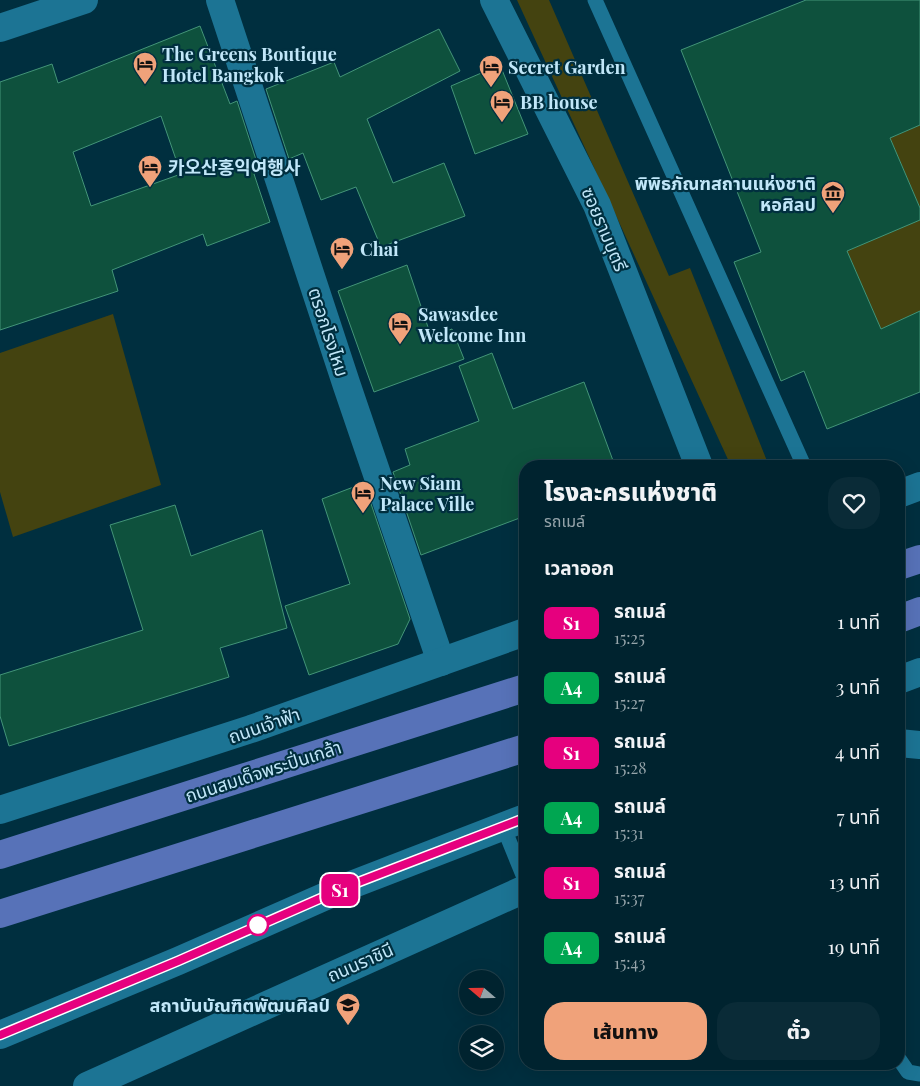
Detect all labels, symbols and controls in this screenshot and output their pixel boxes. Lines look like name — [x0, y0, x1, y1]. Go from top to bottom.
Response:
place label: The Greens Boutique Hotel Bangkok — [162, 42, 337, 87]
hotel icon: The Greens Boutique Hotel Bangkok — [132, 51, 158, 85]
hotel icon: Secret Garden — [478, 54, 504, 88]
place label: Secret Garden — [508, 55, 626, 79]
hotel icon: BB house — [489, 89, 515, 123]
place label: BB house — [520, 90, 598, 114]
hotel icon: 카오산홍익여행사 — [137, 154, 163, 188]
place label: 카오산홍익여행사 — [168, 155, 301, 179]
place label: พิพิธภัณฑสถานแห่งชาติ หอศิลป — [635, 171, 816, 216]
museum icon: พิพิธภัณฑสถานแห่งชาติ หอศิลป — [820, 180, 846, 214]
street label: ซอยรามบุตรี — [577, 183, 634, 275]
hotel icon: Chai — [329, 236, 355, 270]
place label: Chai — [360, 237, 399, 261]
street label: ตรอกโรงไหม — [303, 284, 355, 380]
place label: Sawasdee Welcome Inn — [417, 302, 526, 347]
hotel icon: Sawasdee Welcome Inn — [387, 311, 413, 345]
place label: New Siam Palace Ville — [380, 471, 474, 516]
text: โรงละครแห่งชาติ — [544, 475, 717, 507]
button: heart — [828, 477, 880, 529]
hotel icon: New Siam Palace Ville — [350, 480, 376, 514]
text: รถเมล์ — [544, 510, 585, 531]
text: เวลาออก — [544, 554, 614, 580]
text: รถเมล์ — [614, 597, 666, 623]
text: 1 นาที — [837, 608, 880, 634]
text: S1 — [563, 611, 580, 635]
text: 15:25 — [614, 627, 645, 648]
text: รถเมล์ — [614, 662, 666, 688]
text: 3 นาที — [836, 673, 880, 699]
text: A4 — [561, 676, 582, 700]
text: 15:27 — [614, 692, 645, 713]
street label: ถนนเจ้าฟ้า — [225, 702, 303, 748]
text: รถเมล์ — [614, 727, 666, 753]
street label: ถนนสมเด็จพระปิ่นเกล้า — [182, 734, 344, 808]
text: 4 นาที — [835, 738, 880, 764]
text: S1 — [563, 741, 580, 765]
text: 15:28 — [614, 757, 647, 778]
text: รถเมล์ — [614, 792, 666, 818]
text: 7 นาที — [837, 803, 880, 829]
text: A4 — [561, 806, 582, 830]
text: 15:31 — [614, 822, 644, 843]
text: รถเมล์ — [614, 857, 666, 883]
text: 13 นาที — [829, 868, 880, 894]
text: S1 — [563, 871, 580, 895]
line badge: S1 — [318, 874, 362, 906]
text: S1 — [331, 878, 349, 902]
text: 15:37 — [614, 887, 644, 908]
unlabelled marker — [247, 914, 269, 936]
text: รถเมล์ — [614, 922, 666, 948]
text: 19 นาที — [828, 933, 880, 959]
text: A4 — [561, 936, 582, 960]
street label: ถนนราชินี — [323, 937, 397, 987]
text: 15:43 — [614, 952, 645, 973]
north arrow — [459, 970, 504, 1015]
map controls — [459, 970, 504, 1070]
school or university icon: สถาบันบัณฑิตพัฒนศิลป์ — [335, 992, 361, 1026]
place label: สถาบันบัณฑิตพัฒนศิลป์ — [150, 993, 330, 1017]
button: เส้นทาง — [544, 1002, 707, 1060]
button: ตั๋ว — [717, 1002, 880, 1060]
button: layers — [459, 1025, 504, 1070]

